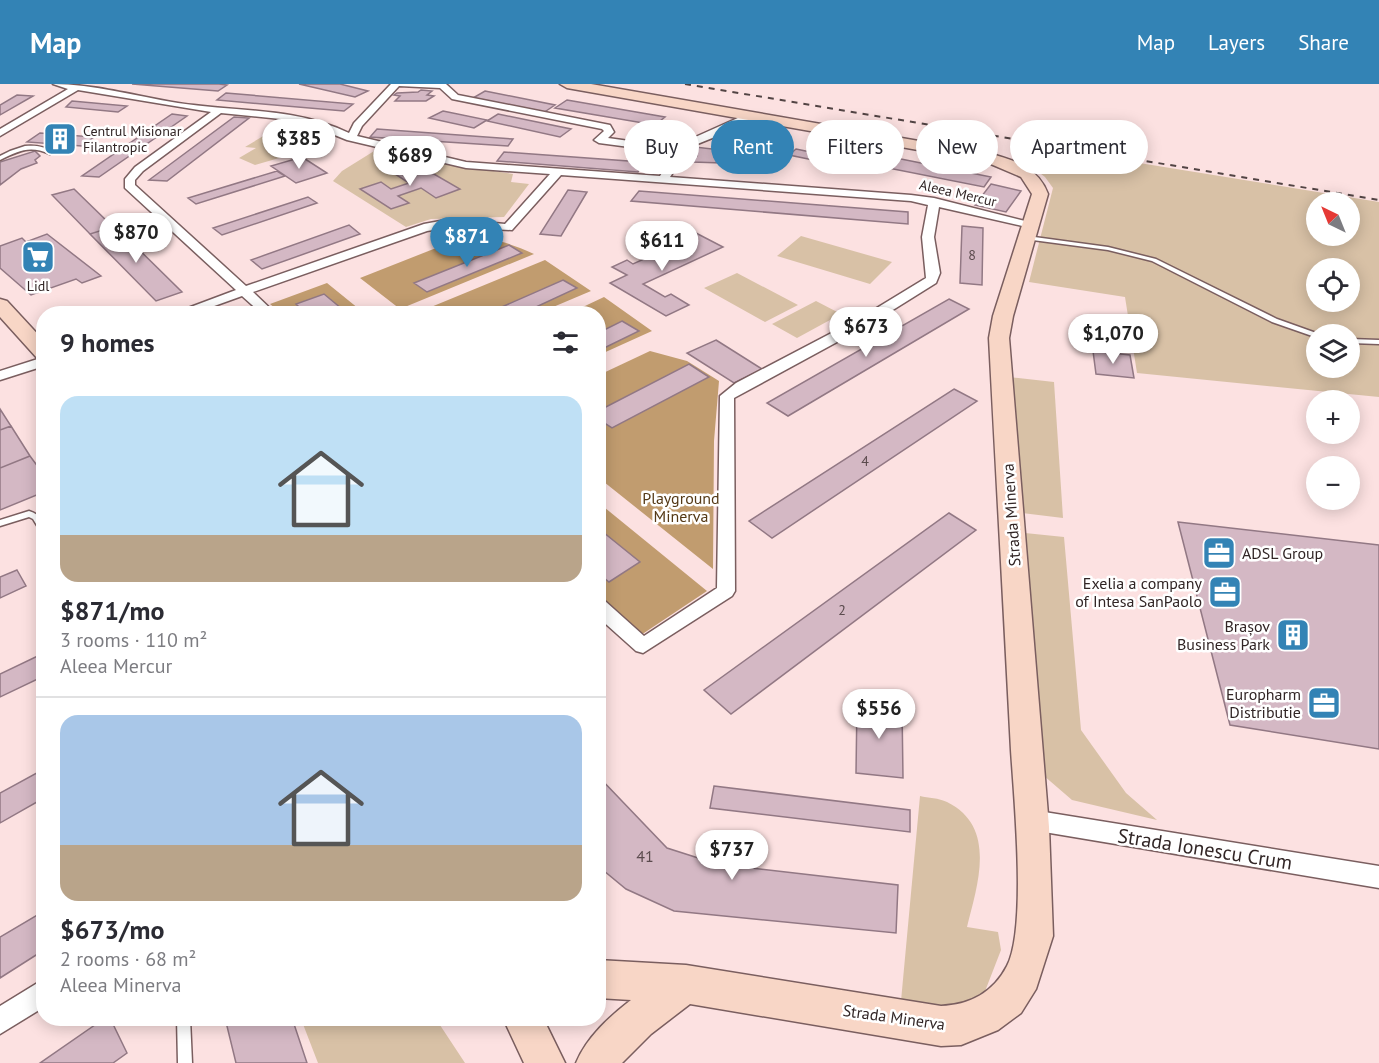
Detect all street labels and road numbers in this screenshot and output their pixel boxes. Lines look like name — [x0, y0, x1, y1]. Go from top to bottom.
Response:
street label: Aleea Mercur — [918, 175, 999, 211]
street label: Strada Minerva — [997, 463, 1025, 567]
street label: Strada Ionescu Crum — [1116, 822, 1294, 876]
street label: Strada Minerva — [842, 1000, 946, 1034]

